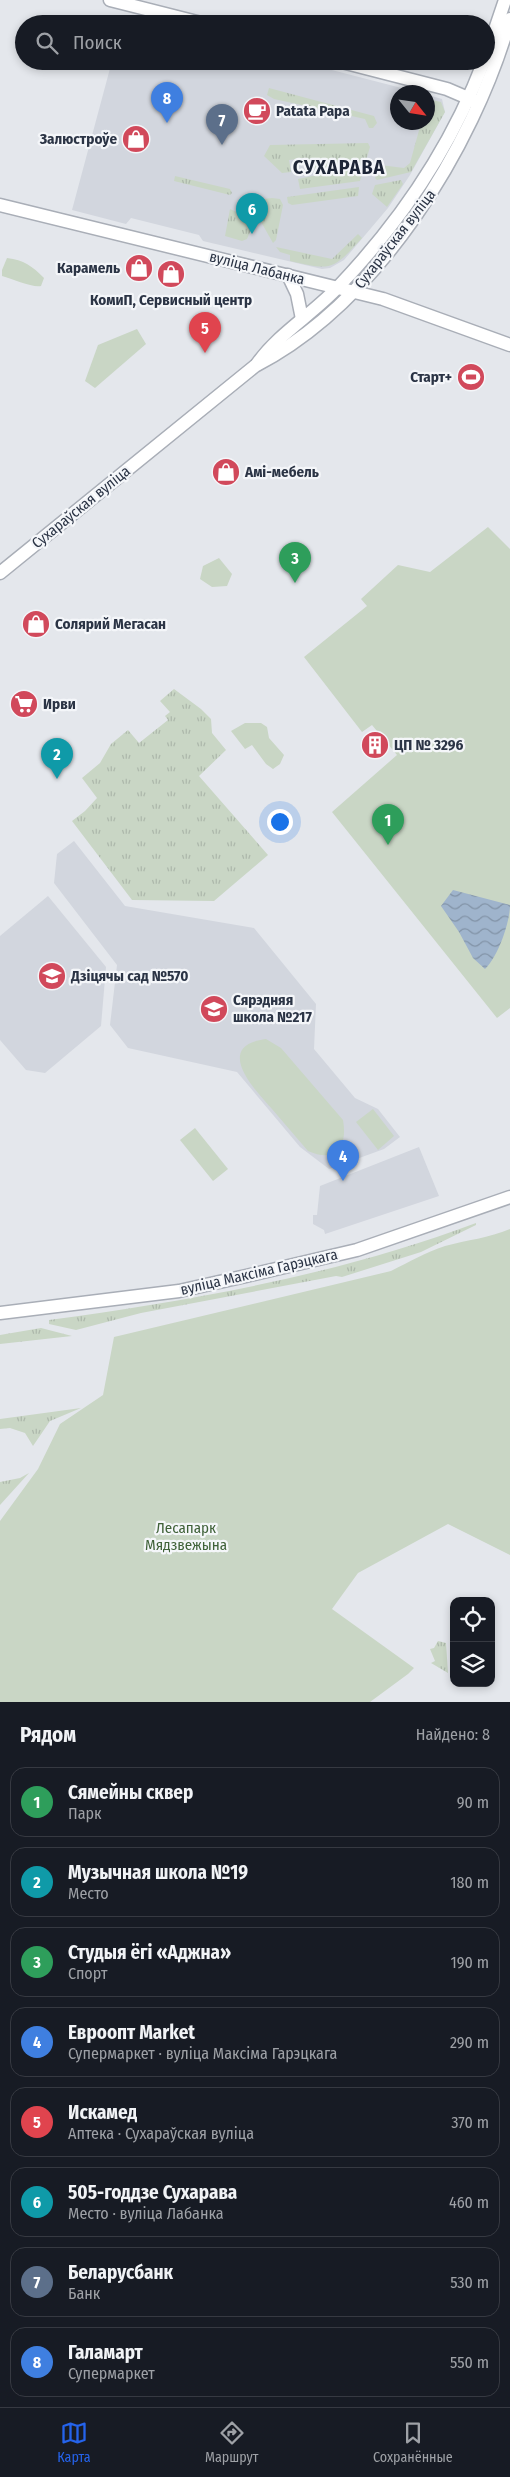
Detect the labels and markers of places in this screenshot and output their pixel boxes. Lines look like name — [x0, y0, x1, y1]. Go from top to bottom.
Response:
pin: 8 — [151, 82, 183, 123]
cafe icon: Patata Papa — [242, 96, 272, 126]
place label: Patata Papa — [276, 102, 350, 120]
pin: 7 — [206, 104, 238, 145]
shop icon: Залюстроўе — [121, 124, 151, 154]
place label: Залюстроўе — [39, 130, 117, 148]
pin: 6 — [236, 193, 268, 234]
shop icon: Карамель — [124, 253, 154, 283]
place label: Карамель — [57, 259, 120, 277]
shop icon: КомиП, Сервисный центр — [156, 259, 186, 289]
place label: КомиП, Сервисный центр — [90, 291, 252, 309]
pin: 5 — [189, 312, 221, 353]
sports icon: Старт+ — [456, 362, 486, 392]
place label: Старт+ — [410, 368, 452, 386]
shop icon: Амі-мебель — [211, 457, 241, 487]
place label: Амі-мебель — [244, 463, 319, 481]
pin: 3 — [279, 542, 311, 583]
shop icon: Солярий Мегасан — [21, 609, 51, 639]
place label: Солярий Мегасан — [55, 615, 166, 633]
supermarket icon: Ирви — [9, 689, 39, 719]
place label: Ирви — [43, 695, 76, 713]
building icon: ЦП № 3296 — [360, 730, 390, 760]
place label: ЦП № 3296 — [394, 736, 464, 754]
pin: 2 — [41, 738, 73, 779]
pin: 1 — [372, 804, 404, 845]
school or university icon: Дзіцячы сад №570 — [37, 961, 67, 991]
place label: Дзіцячы сад №570 — [70, 967, 189, 985]
place label: Сярэдняя школа №217 — [233, 991, 312, 1026]
school or university icon: Сярэдняя школа №217 — [199, 994, 229, 1024]
pin: 4 — [327, 1140, 359, 1181]

